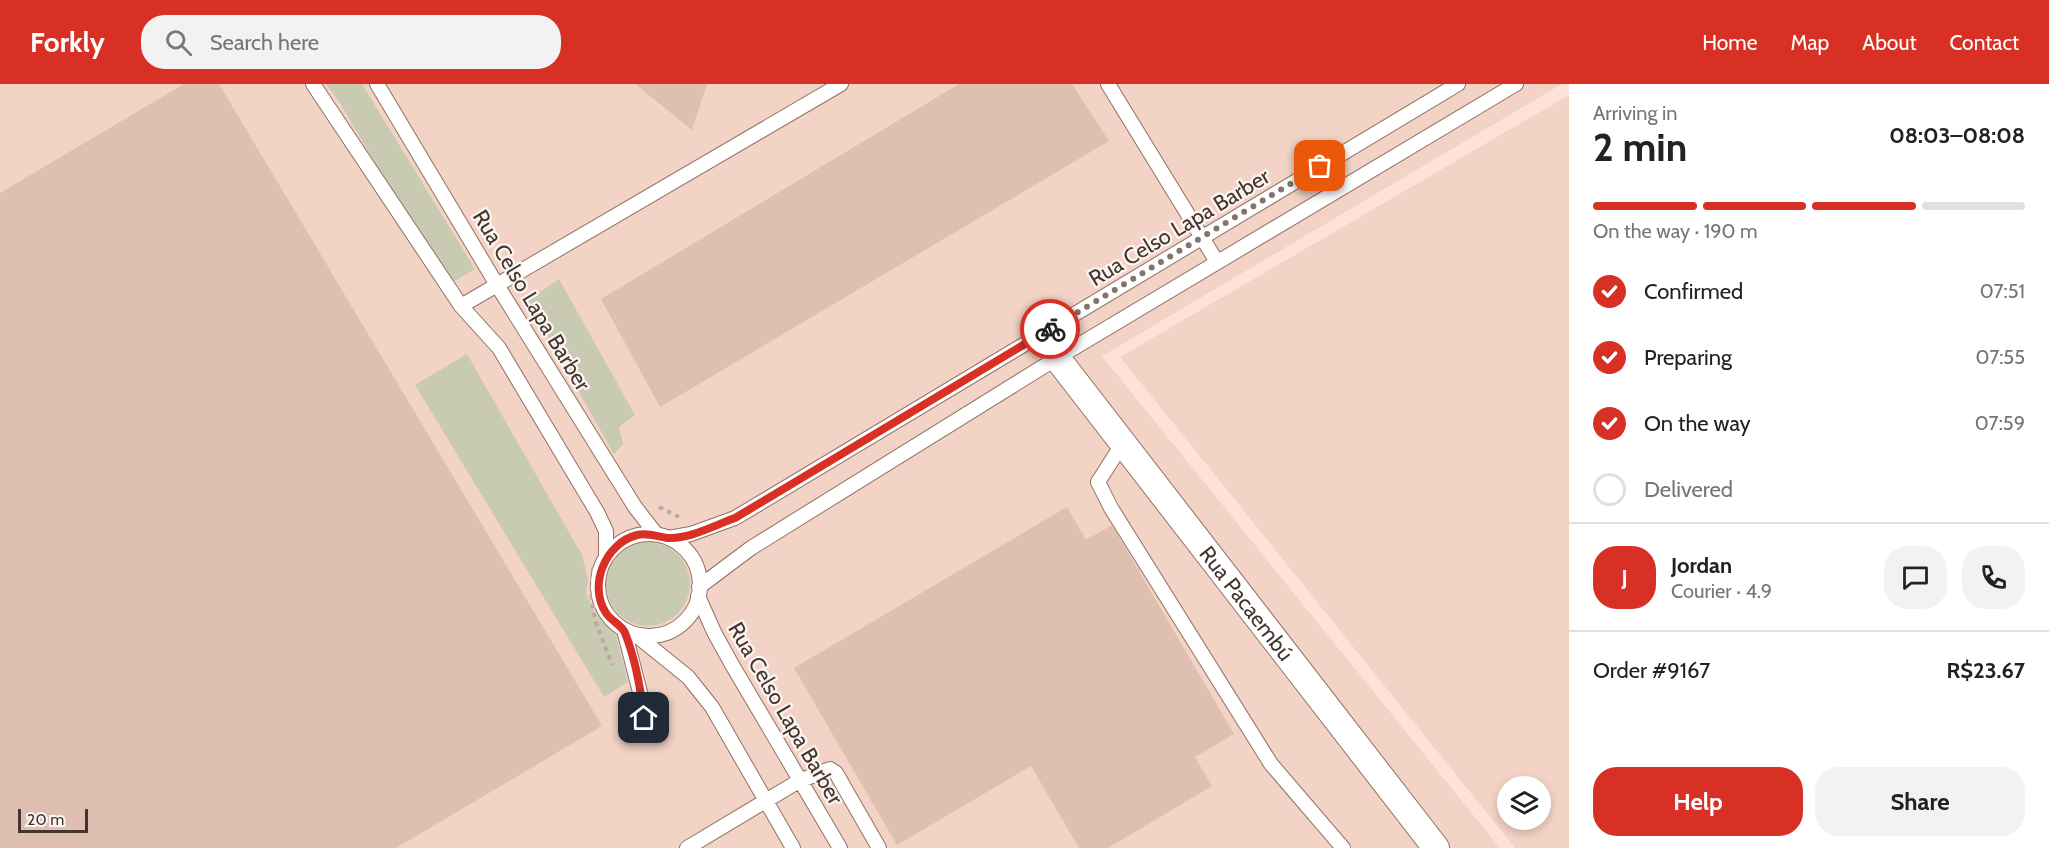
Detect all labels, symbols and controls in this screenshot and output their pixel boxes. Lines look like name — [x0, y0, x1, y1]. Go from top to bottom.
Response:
search box — [141, 15, 561, 69]
text: Forkly — [30, 25, 105, 59]
icon: search — [162, 26, 195, 59]
text: Search here — [210, 29, 319, 56]
text: Home — [1702, 30, 1758, 55]
text: Map — [1791, 30, 1829, 55]
text: About — [1862, 30, 1916, 55]
text: Contact — [1949, 30, 2019, 55]
text: Arriving in — [1593, 101, 1677, 125]
text: 08:03–08:08 — [1889, 122, 2025, 149]
text: 2 min — [1593, 123, 1687, 171]
pin — [1294, 140, 1345, 191]
icon: bag — [1303, 149, 1336, 182]
street label: Rua Celso Lapa Barber — [1084, 163, 1275, 292]
street label: Rua Celso Lapa Barber — [467, 205, 596, 396]
text: On the way · 190 m — [1593, 219, 1758, 243]
icon: check — [1593, 275, 1626, 308]
text: Confirmed — [1644, 278, 1743, 305]
text: 07:51 — [1980, 279, 2025, 303]
courier — [1020, 299, 1080, 359]
icon: bike — [1034, 313, 1067, 346]
icon: check — [1593, 341, 1626, 374]
text: Preparing — [1644, 344, 1732, 371]
text: 07:55 — [1975, 345, 2025, 369]
icon: check — [1593, 407, 1626, 440]
text: On the way — [1644, 410, 1751, 437]
text: 07:59 — [1975, 411, 2025, 435]
text: Delivered — [1644, 476, 1733, 503]
street label: Rua Pacaembú — [1193, 541, 1299, 666]
button: chat — [1884, 546, 1947, 609]
button: phone — [1962, 546, 2025, 609]
text: Jordan — [1671, 552, 1732, 579]
text: J — [1621, 564, 1628, 591]
text: Courier · 4.9 — [1671, 579, 1772, 603]
street label: Rua Celso Lapa Barber — [722, 617, 849, 809]
text: Order #9167 — [1593, 657, 1710, 684]
text: R$23.67 — [1947, 657, 2025, 684]
pin — [618, 692, 669, 743]
icon: home — [627, 701, 660, 734]
button: Help — [1593, 767, 1803, 836]
button: Share — [1815, 767, 2025, 836]
map controls — [1497, 776, 1551, 830]
button: layers — [1497, 776, 1551, 830]
scale bar — [18, 806, 88, 834]
text: 20 m — [27, 810, 64, 829]

